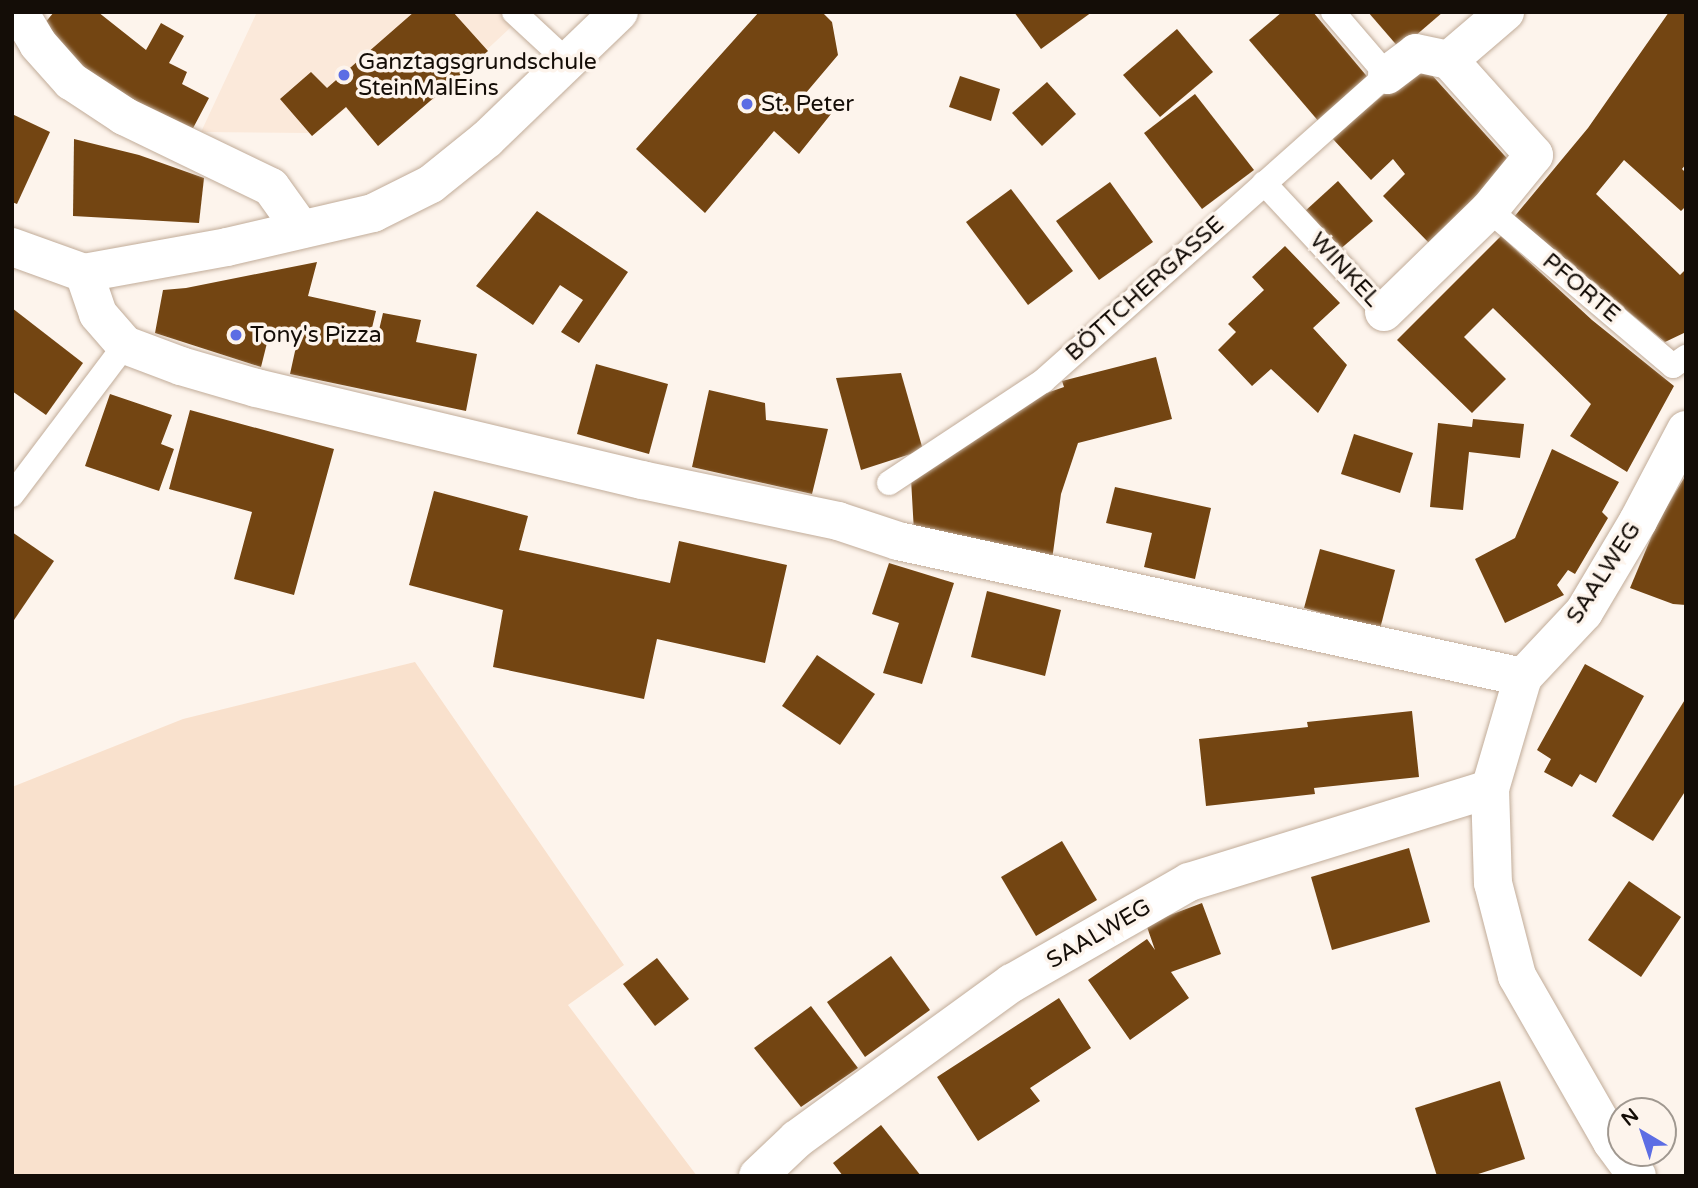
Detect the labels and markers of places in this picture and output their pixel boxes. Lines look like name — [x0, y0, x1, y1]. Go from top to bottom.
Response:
place label: Ganztagsgrundschule SteinMalEins — [358, 48, 597, 102]
marker: Ganztagsgrundschule SteinMalEins — [336, 67, 352, 83]
place label: St. Peter — [761, 90, 854, 118]
marker: St. Peter — [739, 96, 755, 112]
place label: Tony's Pizza — [250, 321, 382, 349]
marker: Tony's Pizza — [228, 327, 244, 343]

